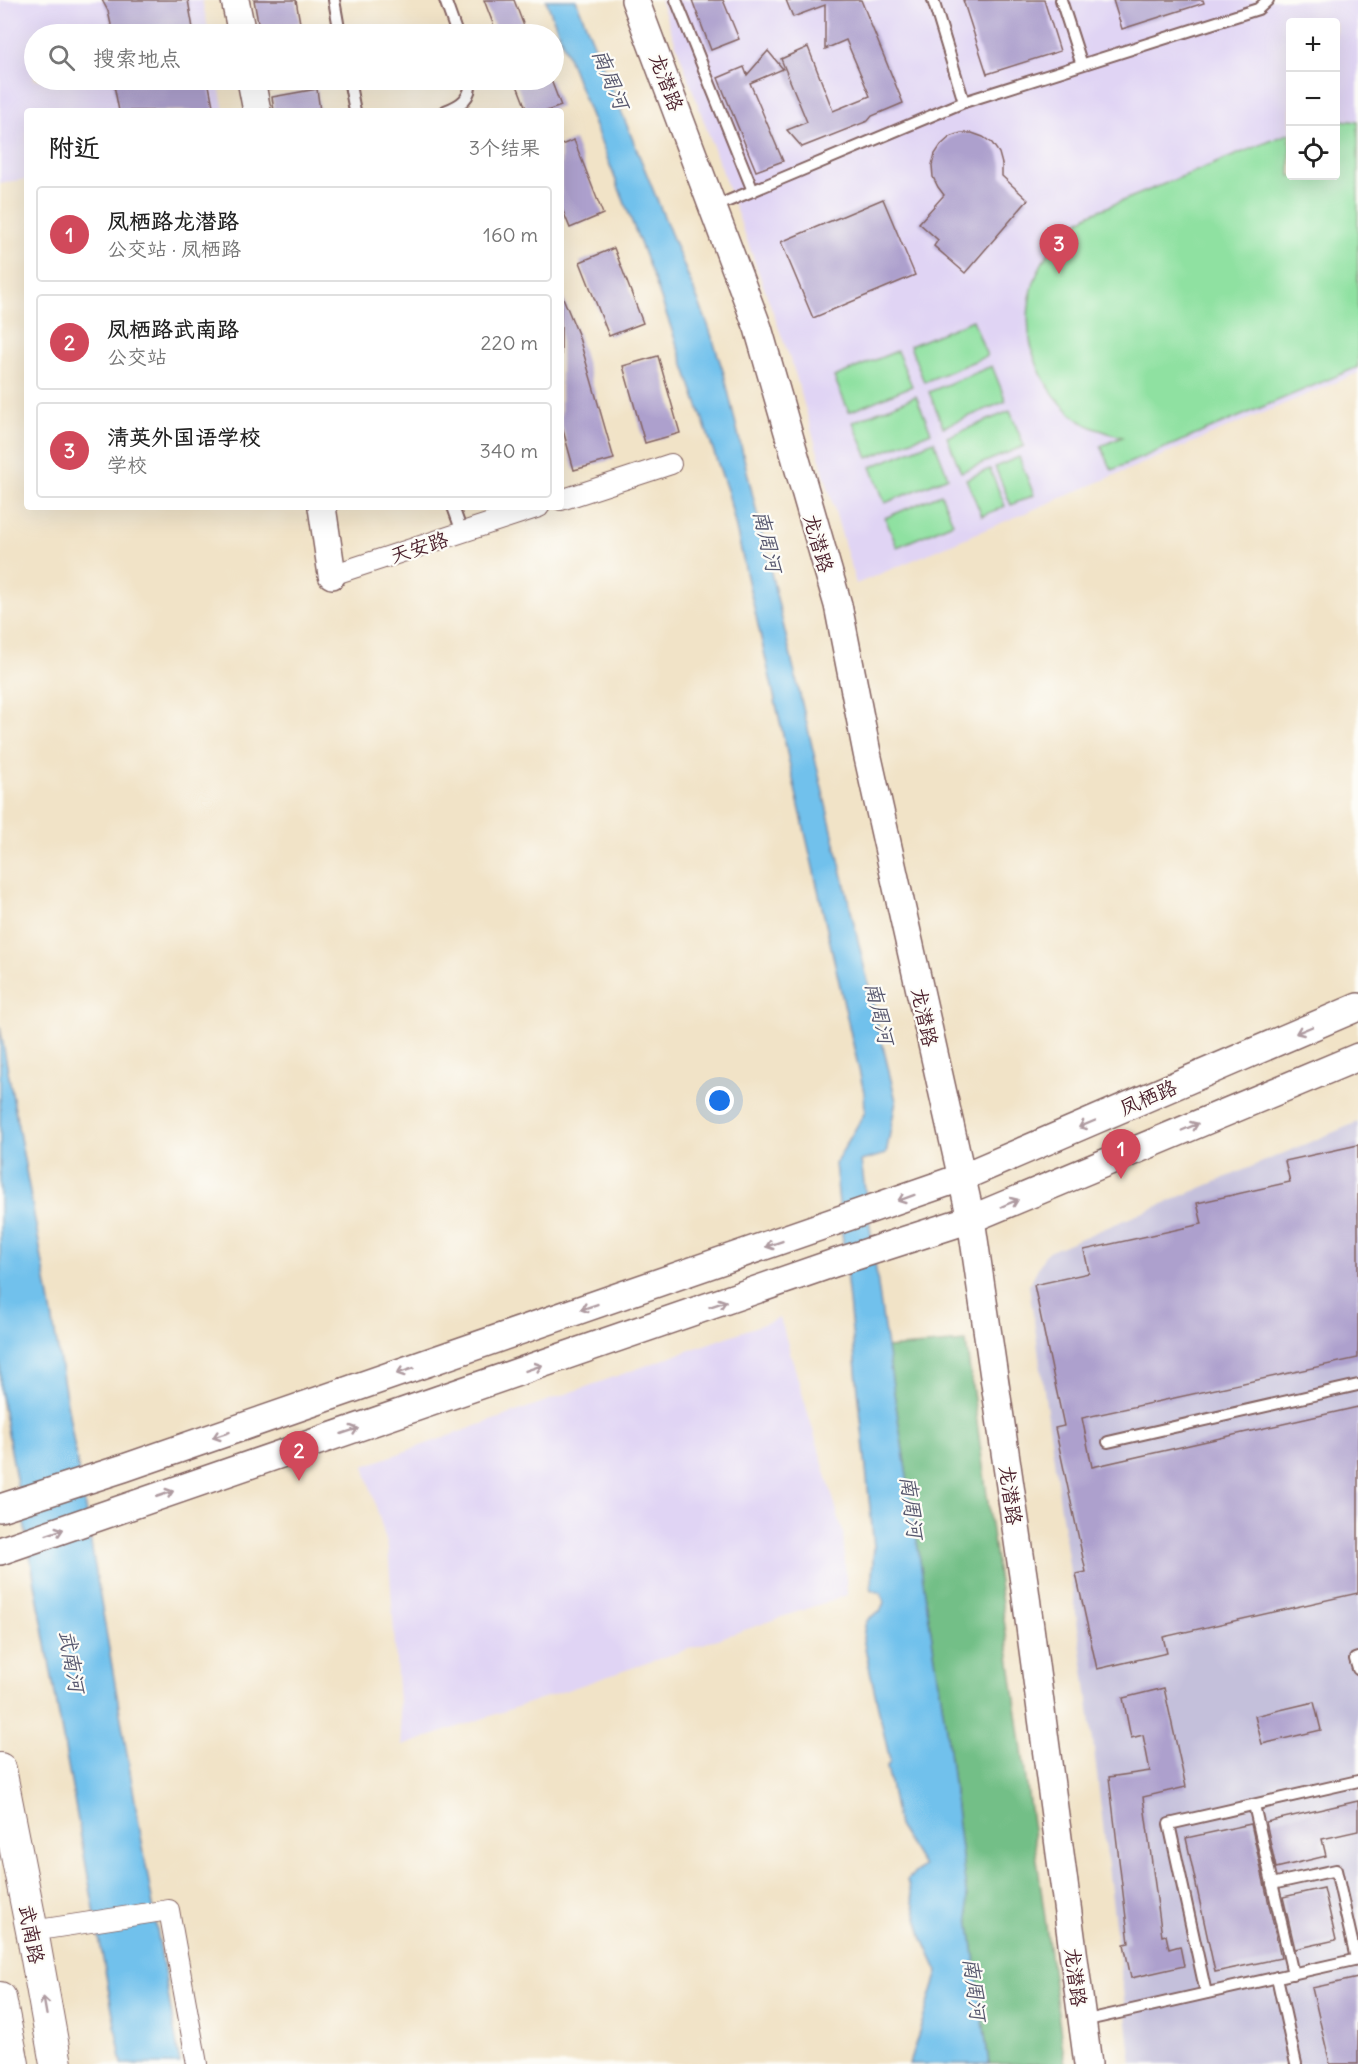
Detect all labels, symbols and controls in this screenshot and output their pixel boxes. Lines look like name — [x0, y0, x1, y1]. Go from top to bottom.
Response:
map controls — [1286, 18, 1340, 180]
button: + — [1286, 18, 1340, 72]
search box — [24, 24, 564, 90]
icon: search — [45, 41, 78, 74]
text: 搜索地点 — [93, 44, 181, 72]
water label: 南周河 — [587, 45, 636, 116]
street label: 龙潜路 — [645, 50, 690, 115]
button: − — [1286, 72, 1340, 126]
button: locate — [1286, 126, 1340, 180]
text: 附近 — [48, 131, 100, 164]
text: 3个结果 — [469, 135, 540, 160]
text: 凤栖路龙潜路 — [107, 207, 239, 235]
text: 1 — [66, 222, 73, 247]
text: 160 m — [483, 222, 538, 247]
pin: 3 — [1040, 224, 1078, 274]
text: 公交站 · 凤栖路 — [107, 236, 241, 261]
text: 凤栖路武南路 — [107, 315, 239, 343]
text: 2 — [64, 330, 75, 355]
text: 220 m — [481, 330, 538, 355]
text: 公交站 — [107, 344, 167, 369]
text: 清英外国语学校 — [107, 423, 261, 451]
text: 3 — [64, 438, 75, 463]
text: 340 m — [480, 438, 538, 463]
text: 学校 — [107, 452, 147, 477]
water label: 南周河 — [748, 507, 789, 578]
street label: 龙潜路 — [799, 511, 840, 576]
street label: 天安路 — [387, 526, 452, 568]
water label: 南周河 — [860, 979, 901, 1050]
street label: 龙潜路 — [907, 985, 944, 1050]
one-way arrow — [1296, 1025, 1314, 1036]
street label: 凤栖路 — [1116, 1073, 1181, 1120]
your location — [705, 1086, 734, 1115]
one-way arrow — [1078, 1119, 1096, 1130]
one-way arrow — [1180, 1121, 1199, 1132]
pin: 1 — [1102, 1130, 1140, 1179]
one-way arrow — [897, 1193, 916, 1204]
one-way arrow — [1000, 1197, 1019, 1208]
one-way arrow — [765, 1239, 784, 1250]
one-way arrow — [708, 1297, 727, 1308]
one-way arrow — [580, 1303, 599, 1314]
one-way arrow — [524, 1361, 543, 1372]
one-way arrow — [396, 1366, 415, 1377]
one-way arrow — [340, 1425, 359, 1436]
one-way arrow — [212, 1430, 231, 1441]
pin: 2 — [280, 1432, 318, 1481]
street label: 龙潜路 — [994, 1464, 1028, 1527]
water label: 南周河 — [895, 1474, 930, 1543]
one-way arrow — [155, 1487, 174, 1498]
one-way arrow — [45, 1525, 64, 1536]
water label: 武南河 — [53, 1628, 91, 1697]
street label: 武南路 — [14, 1902, 50, 1967]
street label: 龙潜路 — [1060, 1946, 1092, 2009]
water label: 南周河 — [958, 1956, 993, 2025]
one-way arrow — [40, 1997, 51, 2017]

